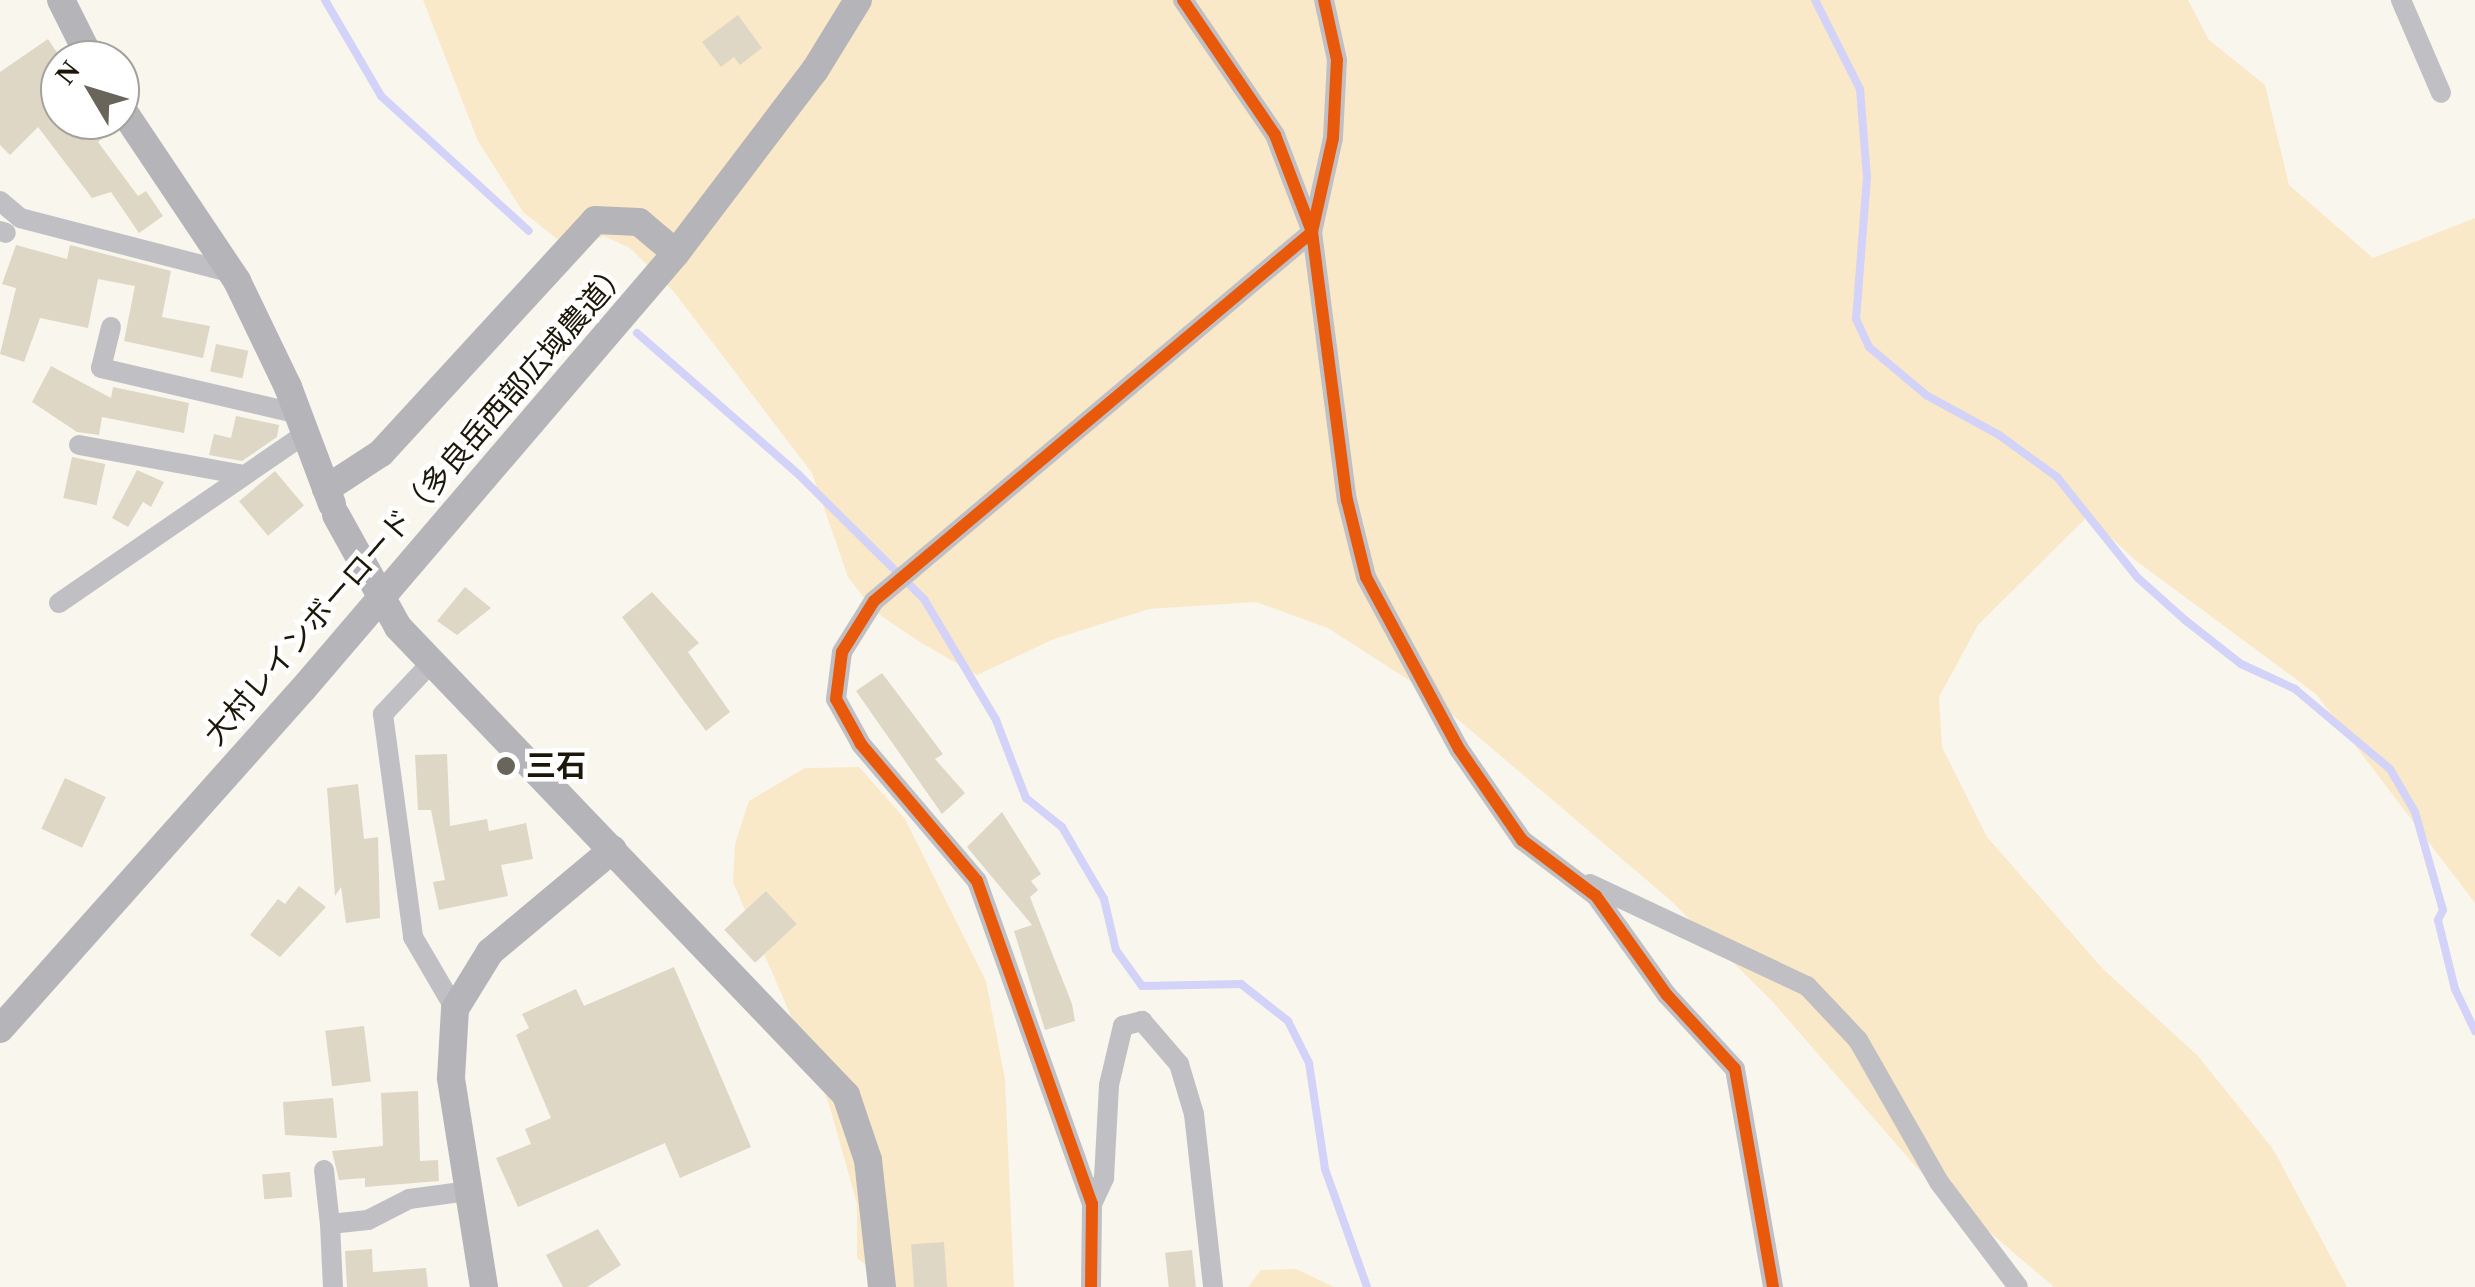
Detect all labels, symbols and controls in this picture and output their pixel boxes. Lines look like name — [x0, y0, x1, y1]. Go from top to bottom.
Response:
north arrow — [40, 40, 140, 140]
text: N — [49, 55, 86, 90]
street label: 大村レインボーロード（多良岳西部広域農道） — [197, 253, 637, 753]
place label: 三石 — [526, 748, 586, 784]
marker: 三石 — [495, 755, 517, 777]

